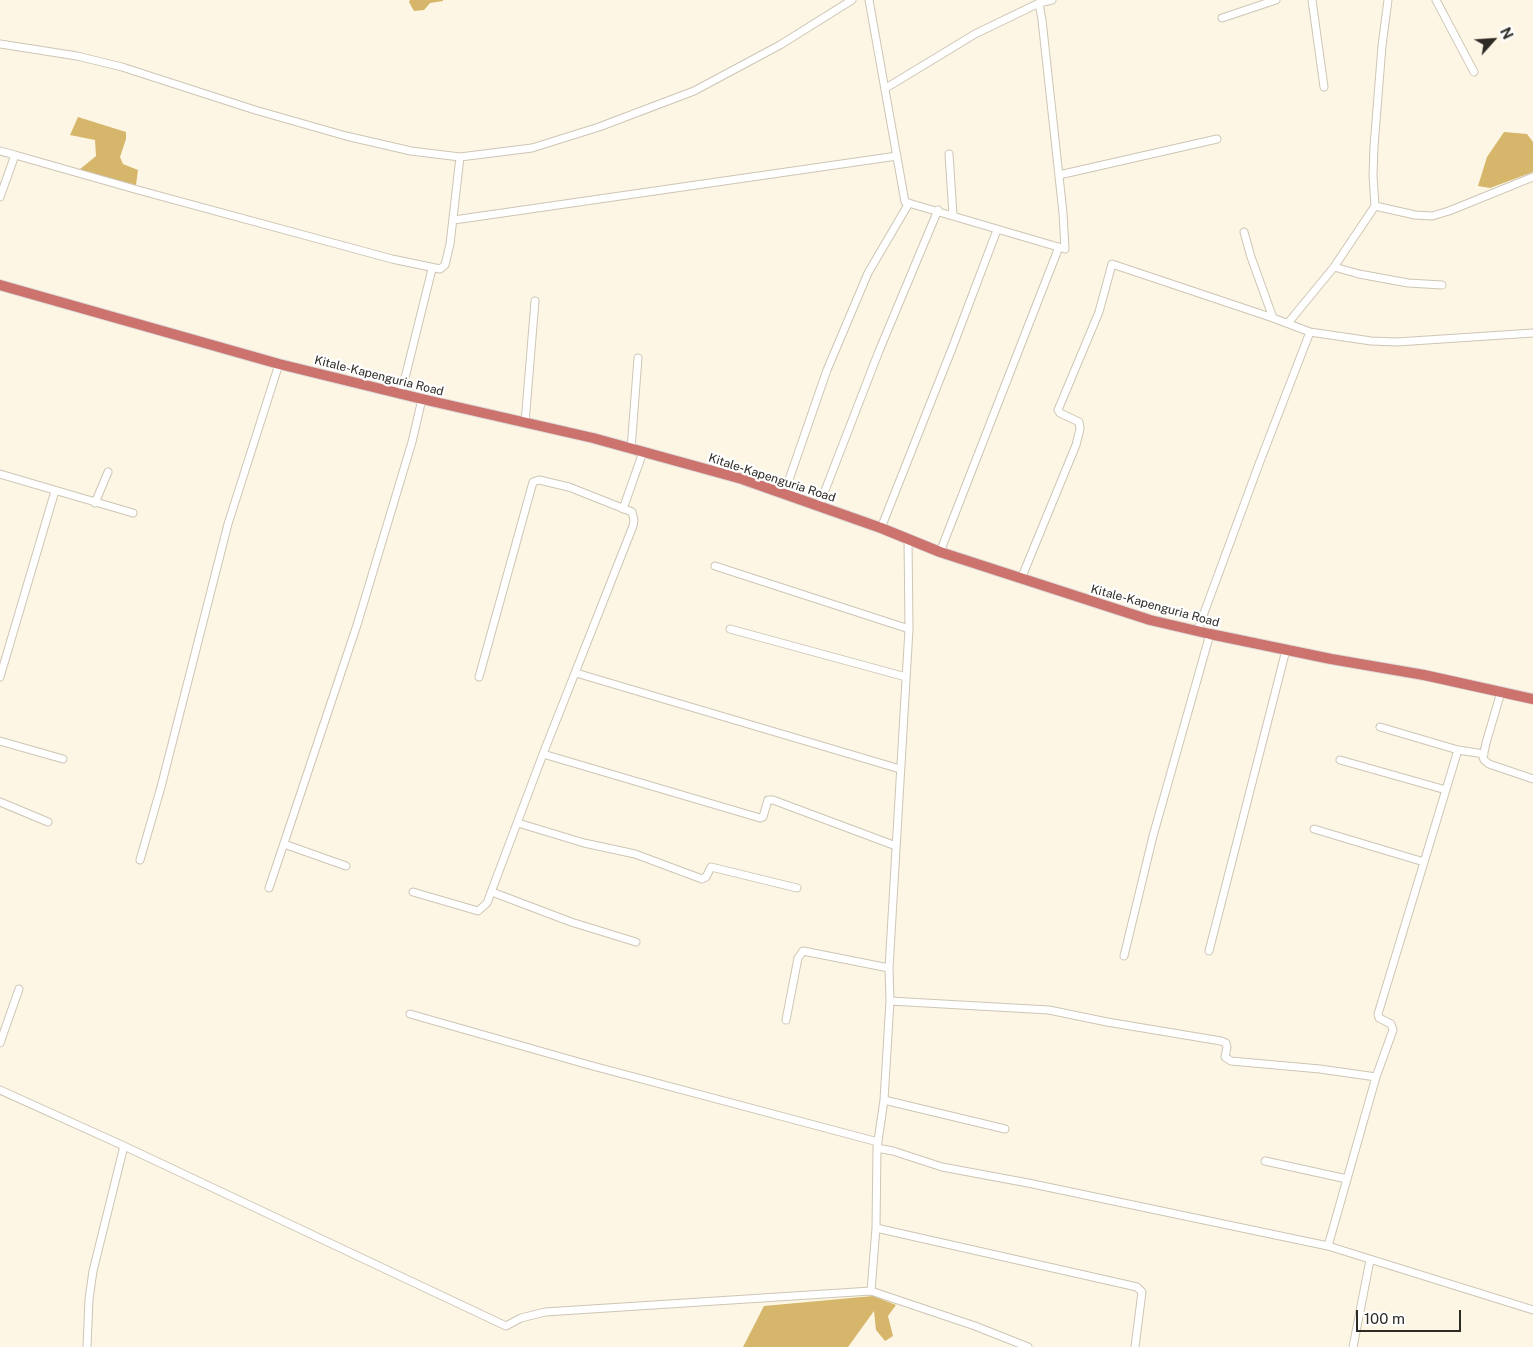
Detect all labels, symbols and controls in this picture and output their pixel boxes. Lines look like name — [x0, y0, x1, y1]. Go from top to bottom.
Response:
north arrow — [1468, 15, 1518, 65]
text: N — [1497, 25, 1516, 42]
street label: Kitale-Kapenguria Road — [313, 353, 445, 399]
street label: Kitale-Kapenguria Road — [707, 451, 837, 505]
street label: Kitale-Kapenguria Road — [1089, 582, 1221, 630]
scale bar — [1358, 1300, 1463, 1332]
text: 100 m — [1364, 1310, 1405, 1327]

